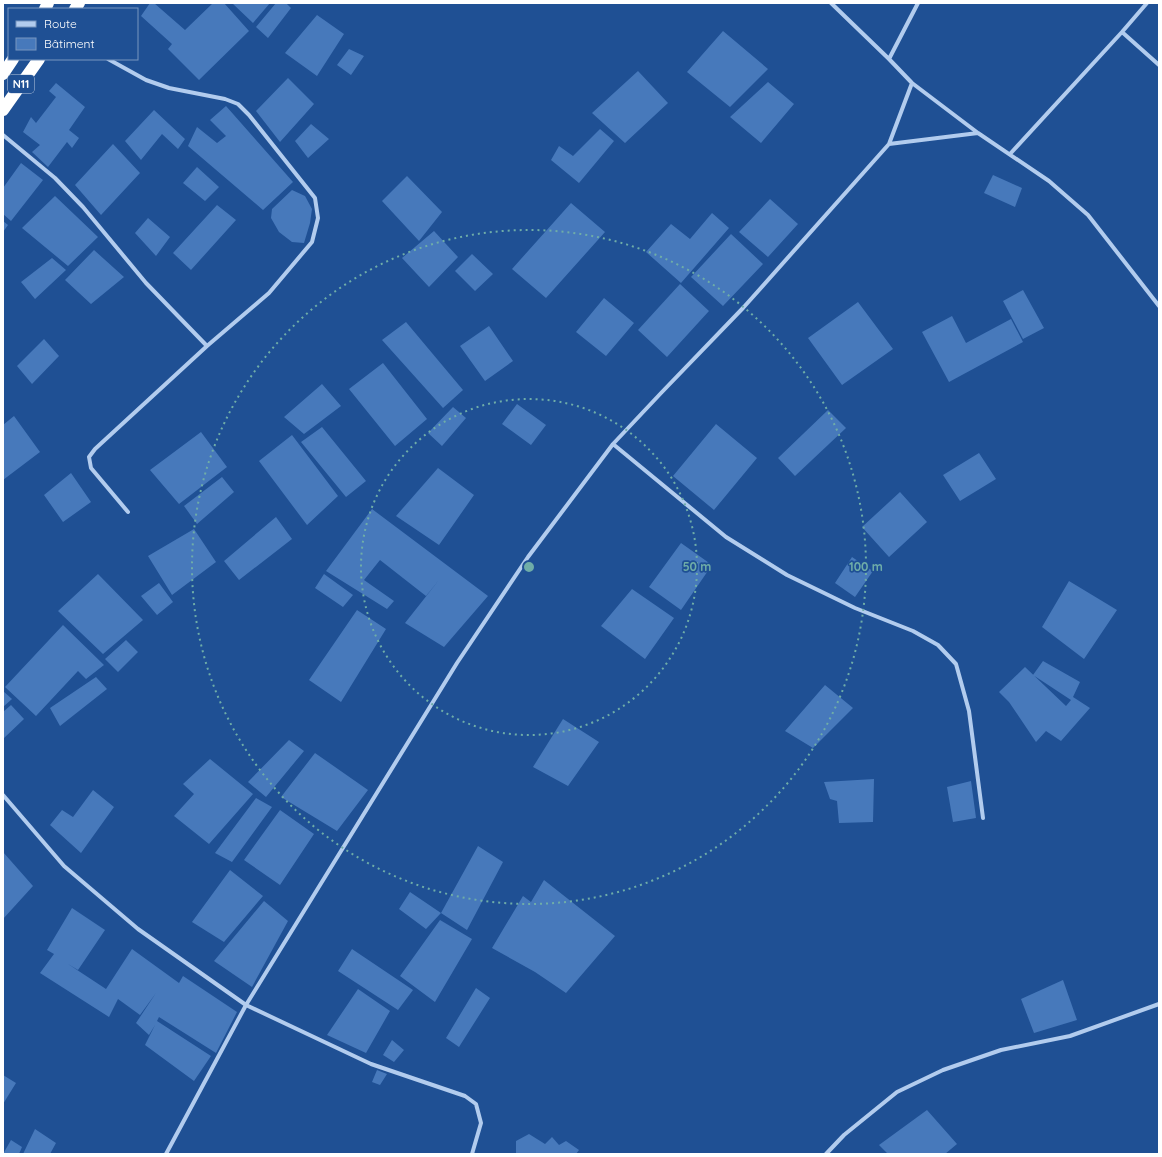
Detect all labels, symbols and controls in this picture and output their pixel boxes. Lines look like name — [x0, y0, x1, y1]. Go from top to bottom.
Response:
legend — [8, 8, 138, 60]
text: Route — [44, 16, 77, 31]
text: Bâtiment — [44, 36, 94, 51]
road number: N11 — [8, 75, 34, 93]
text: 50 m — [683, 559, 711, 574]
text: 100 m — [849, 559, 883, 574]
centre of rings — [522, 560, 536, 574]

